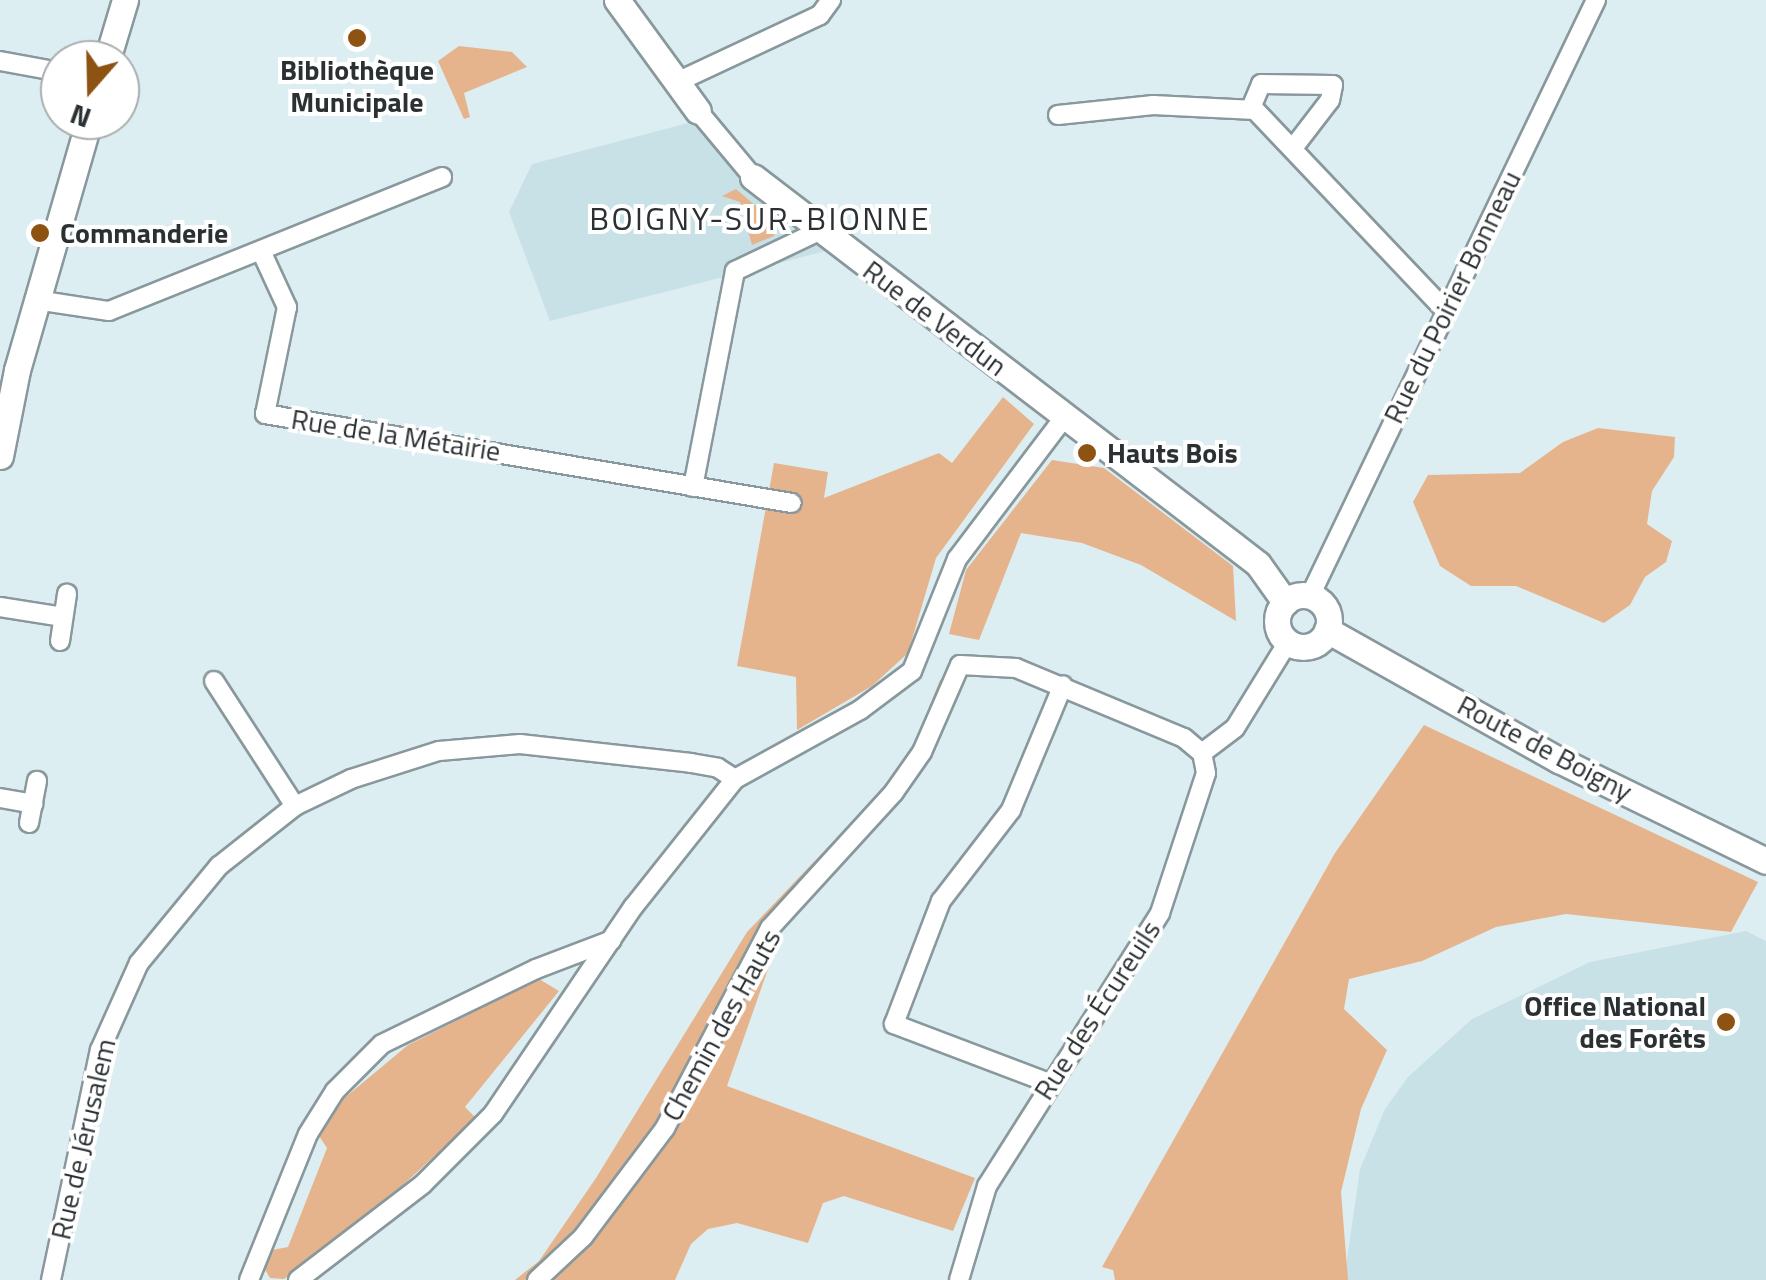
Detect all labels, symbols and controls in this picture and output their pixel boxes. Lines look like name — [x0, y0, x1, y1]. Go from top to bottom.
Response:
marker: Bibliothèque Municipale — [346, 27, 368, 49]
north arrow — [40, 40, 140, 140]
place label: Bibliothèque Municipale — [280, 53, 434, 119]
text: N — [64, 93, 97, 140]
street label: Rue du Poirier Bonneau — [1376, 165, 1528, 429]
district label: BOIGNY-SUR-BIONNE — [589, 199, 931, 237]
place label: Commanderie — [60, 216, 228, 250]
marker: Commanderie — [29, 222, 51, 244]
street label: Rue de Verdun — [857, 253, 1013, 383]
street label: Rue de la Métairie — [289, 402, 503, 468]
place label: Hauts Bois — [1107, 436, 1238, 470]
marker: Hauts Bois — [1076, 442, 1098, 464]
street label: Route de Boigny — [1452, 688, 1638, 808]
street label: Rue des Écureuils — [1027, 914, 1167, 1106]
street label: Chemin des Hauts — [654, 923, 788, 1127]
place label: Office National des Forêts — [1524, 989, 1706, 1055]
marker: Office National des Forêts — [1715, 1011, 1737, 1033]
street label: Rue de Jérusalem — [44, 1035, 122, 1243]

